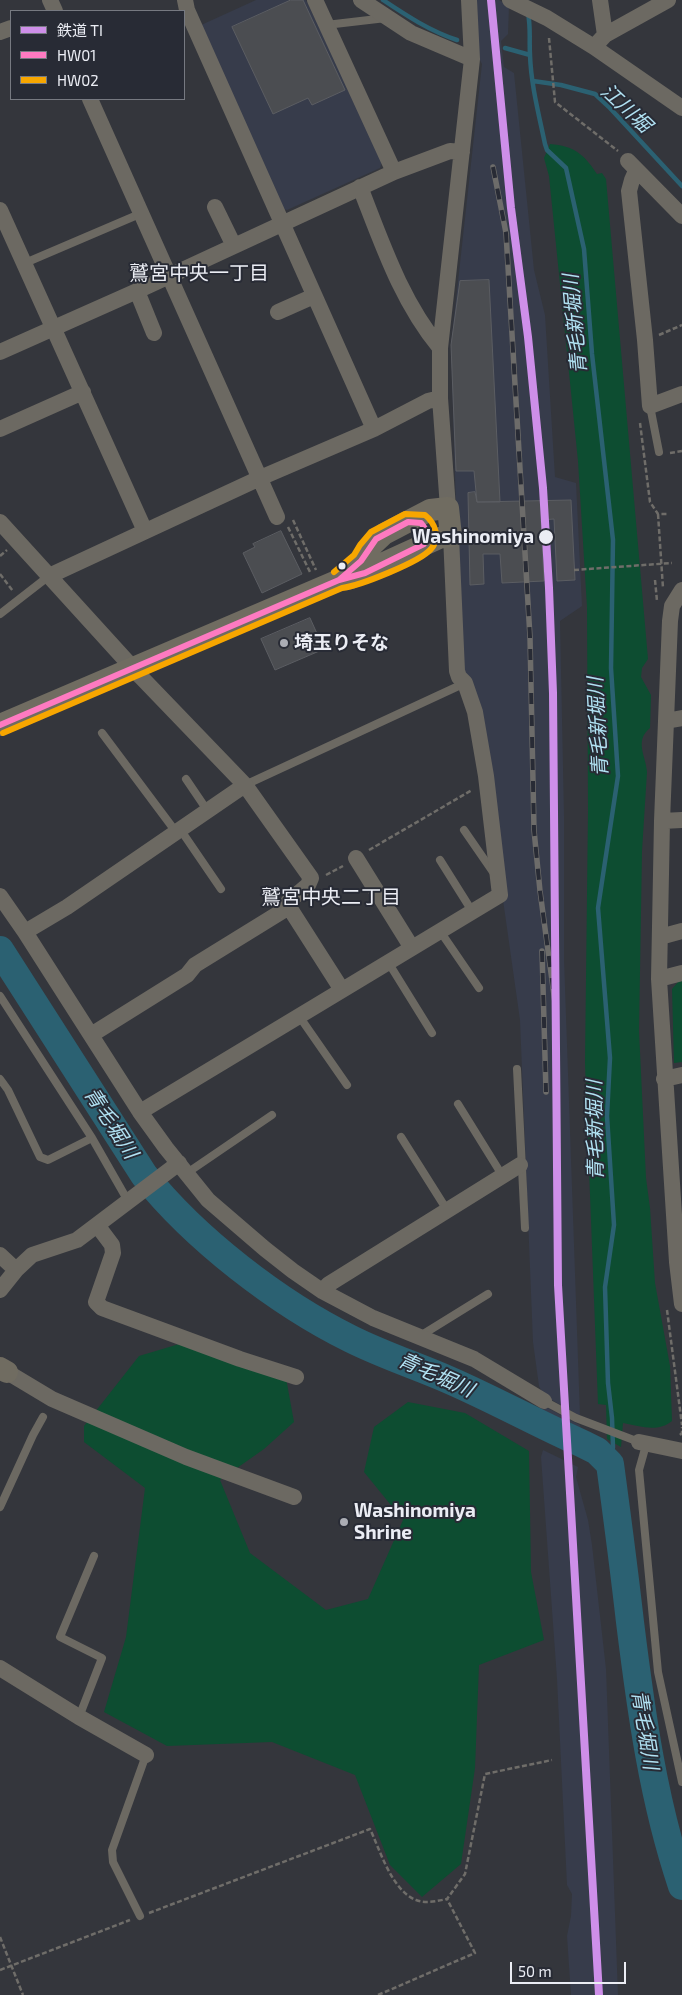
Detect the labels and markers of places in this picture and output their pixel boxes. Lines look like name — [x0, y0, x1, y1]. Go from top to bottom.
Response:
place label: Washinomiya — [412, 526, 534, 548]
marker: Washinomiya — [537, 528, 555, 546]
unlabelled marker — [337, 561, 347, 571]
place label: 埼玉りそな — [294, 632, 389, 654]
marker: 埼玉りそな — [278, 637, 290, 649]
place label: Washinomiya Shrine — [354, 1500, 476, 1544]
marker: Washinomiya Shrine — [338, 1516, 350, 1528]

